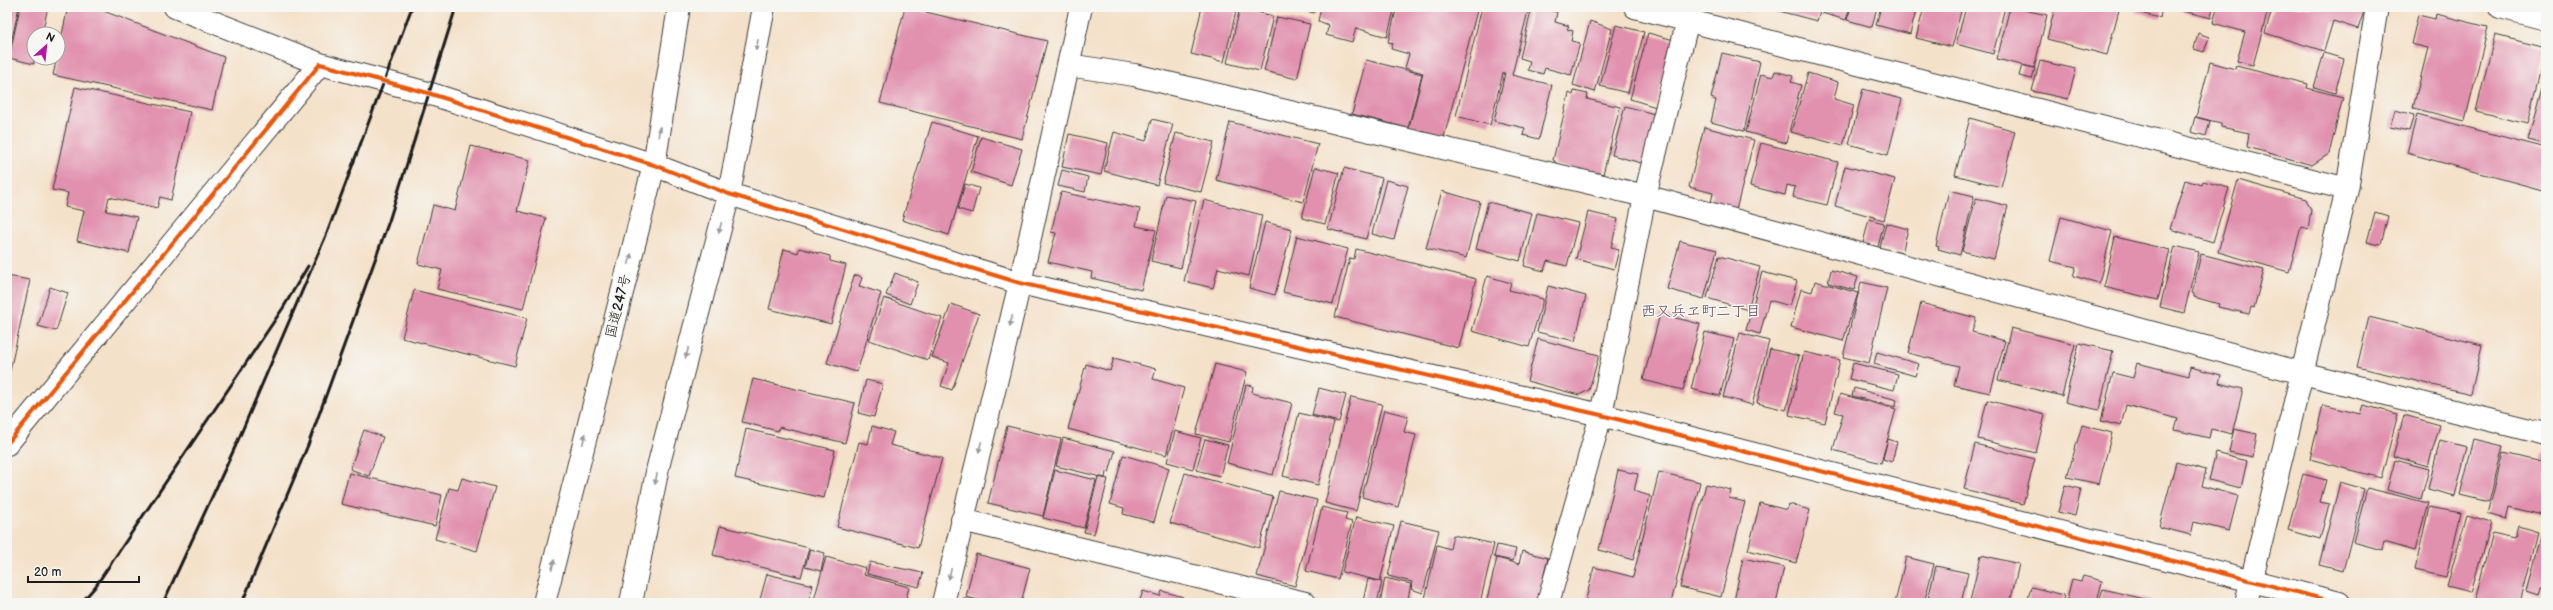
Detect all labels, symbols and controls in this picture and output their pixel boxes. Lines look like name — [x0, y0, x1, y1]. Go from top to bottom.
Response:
north arrow — [26, 26, 66, 66]
text: N — [44, 30, 57, 45]
one-way arrow — [753, 39, 759, 51]
one-way arrow — [656, 126, 662, 138]
one-way arrow — [717, 222, 723, 234]
one-way arrow — [627, 252, 633, 264]
street label: 国道247号 — [602, 272, 634, 340]
district label: 西又兵ヱ町二丁目 — [1641, 302, 1761, 321]
one-way arrow — [1007, 315, 1013, 327]
one-way arrow — [684, 347, 690, 360]
one-way arrow — [582, 433, 588, 445]
one-way arrow — [977, 442, 983, 454]
one-way arrow — [652, 473, 658, 486]
scale bar — [28, 558, 139, 584]
one-way arrow — [551, 559, 557, 571]
text: 20 m — [34, 565, 61, 580]
one-way arrow — [946, 568, 952, 580]

